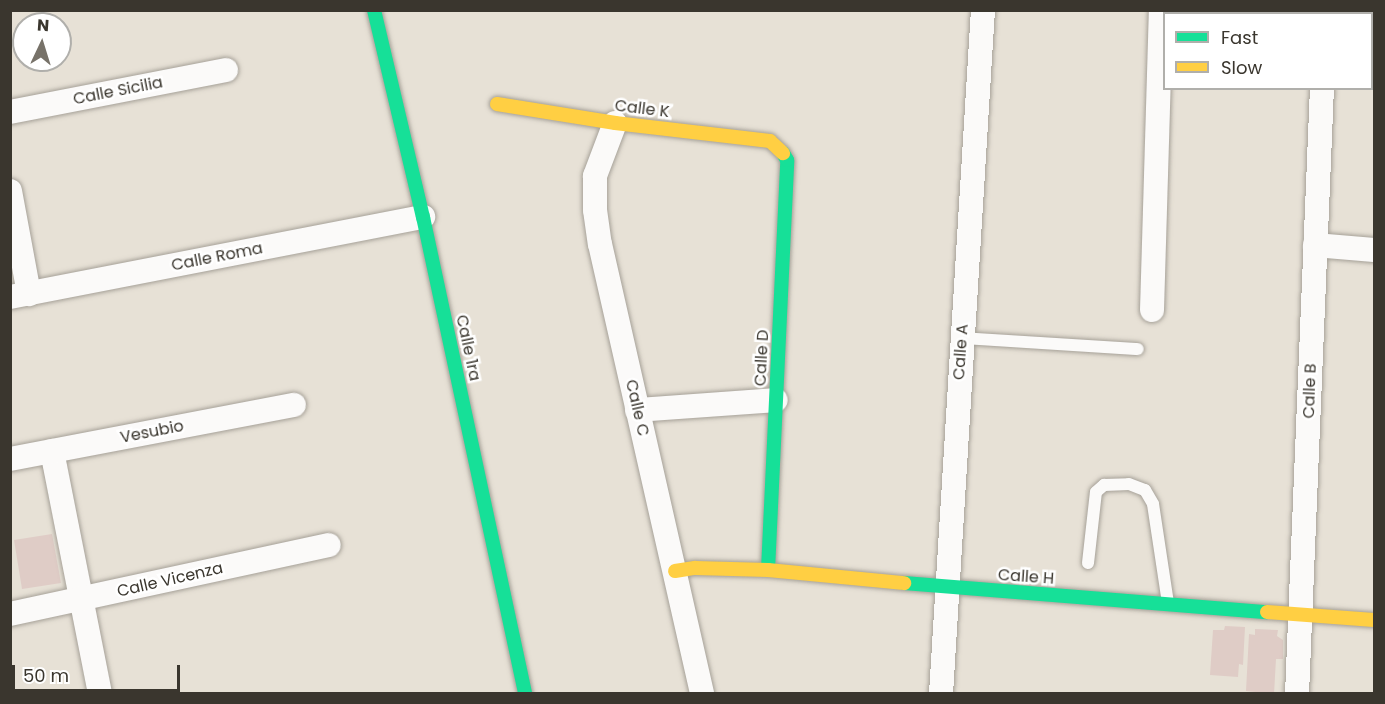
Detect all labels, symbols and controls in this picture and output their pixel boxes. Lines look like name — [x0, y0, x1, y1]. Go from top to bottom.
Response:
north arrow — [12, 12, 72, 72]
legend — [1163, 12, 1373, 90]
text: N — [36, 14, 50, 37]
text: Fast — [1221, 25, 1258, 50]
text: Slow — [1221, 55, 1262, 80]
street label: Calle Sicilia — [72, 73, 164, 109]
street label: Calle K — [614, 96, 670, 122]
street label: Calle Roma — [170, 239, 264, 275]
street label: Calle 1ra — [452, 313, 484, 383]
street label: Calle A — [949, 323, 973, 381]
street label: Calle D — [751, 329, 773, 387]
street label: Calle B — [1299, 363, 1321, 419]
street label: Calle C — [621, 378, 653, 438]
street label: Vesubio — [119, 416, 185, 448]
street label: Calle Vicenza — [115, 559, 225, 601]
street label: Calle H — [997, 565, 1055, 589]
scale bar — [15, 653, 183, 691]
text: 50 m — [23, 663, 69, 688]

